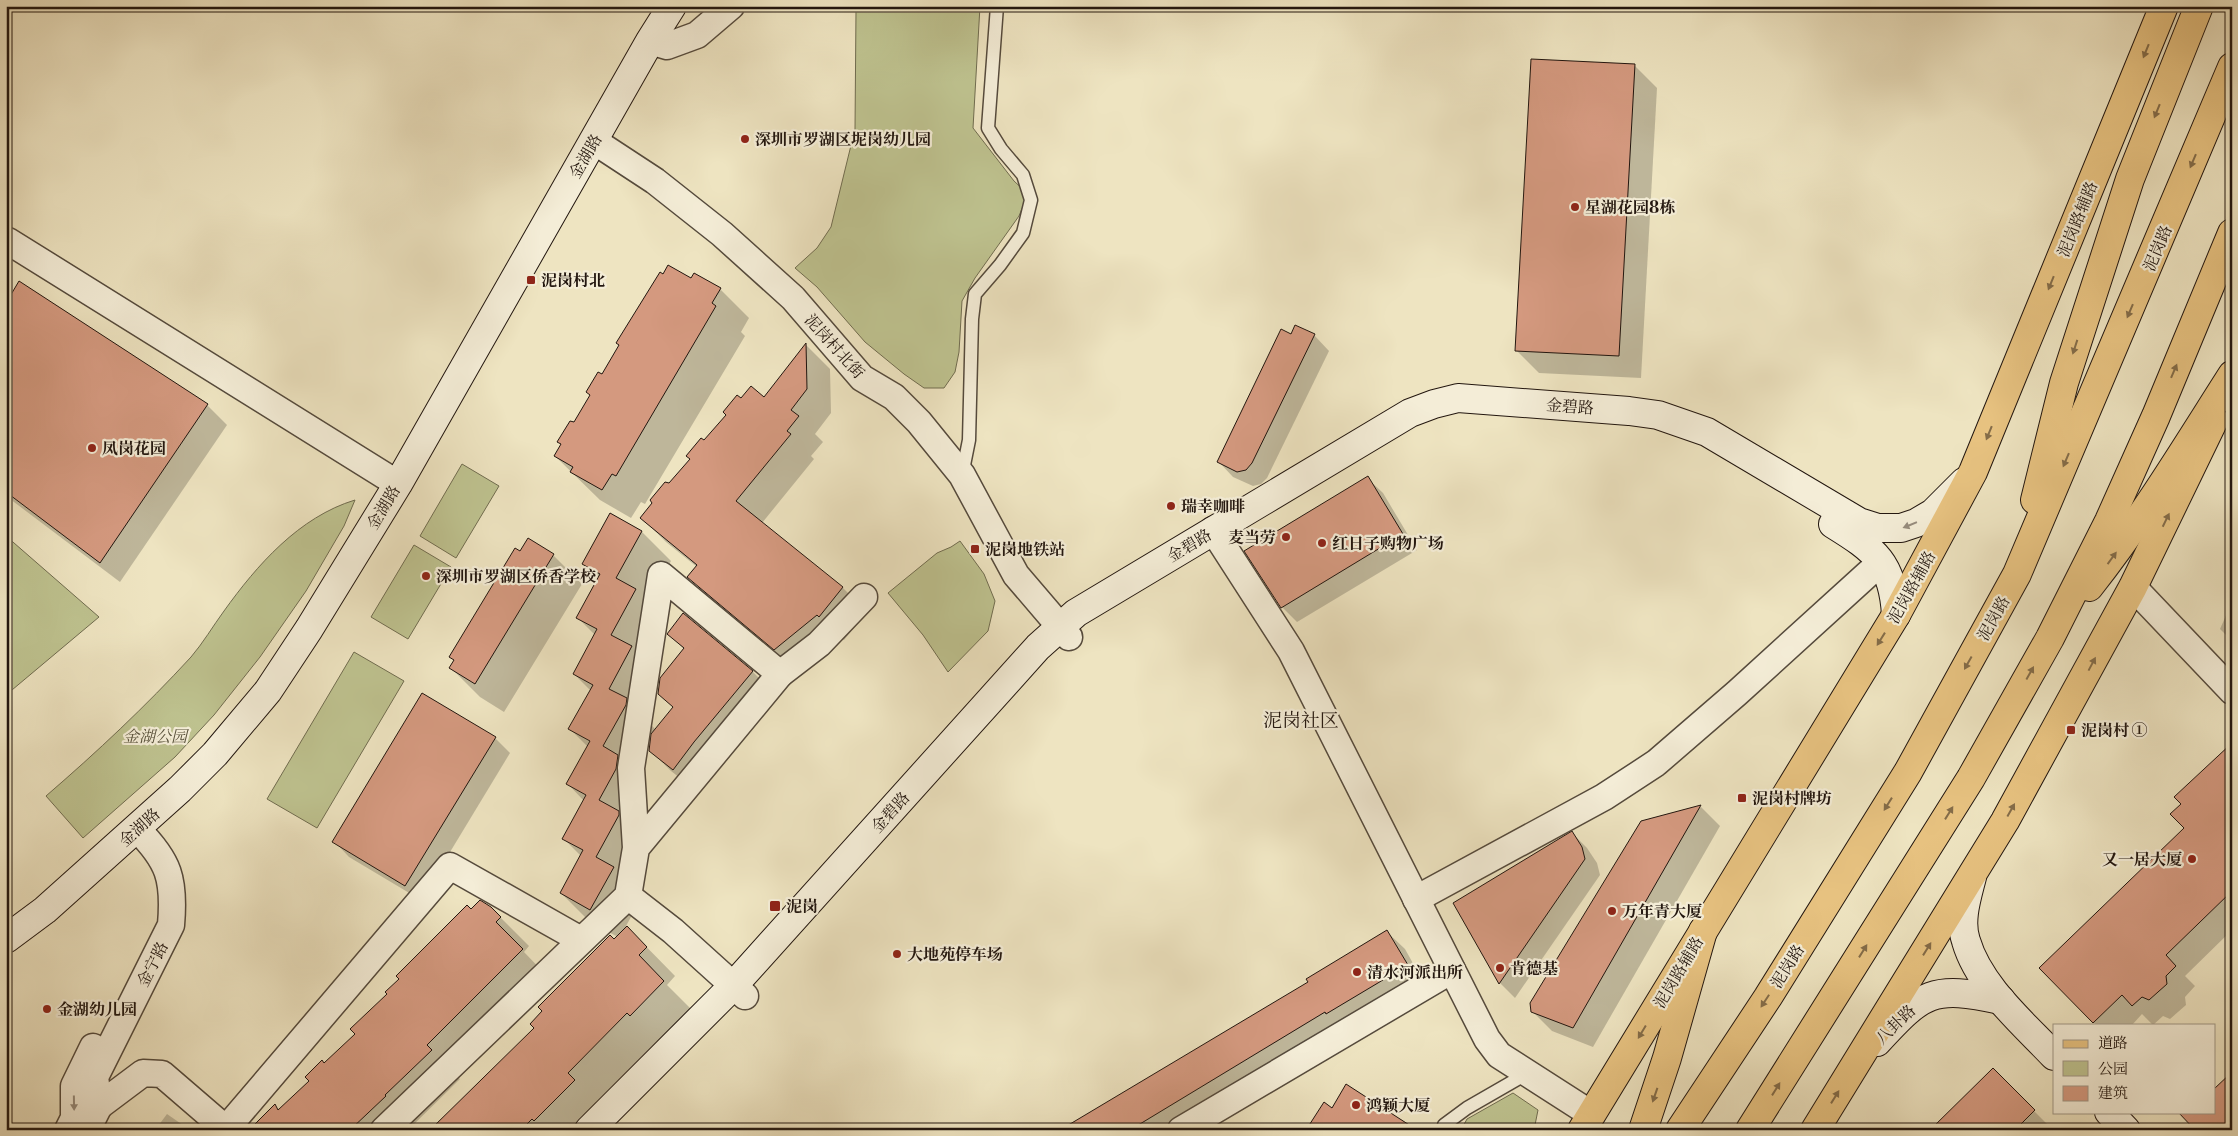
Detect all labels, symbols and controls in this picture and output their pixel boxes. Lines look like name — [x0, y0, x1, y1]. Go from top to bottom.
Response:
one-way arrow — [2141, 44, 2149, 59]
one-way arrow — [2153, 104, 2161, 119]
place label: 深圳市罗湖区坭岗幼儿园 — [755, 130, 931, 150]
street label: 金湖路 — [565, 131, 607, 182]
marker: 深圳市罗湖区坭岗幼儿园 — [739, 133, 751, 145]
one-way arrow — [2189, 154, 2197, 169]
street label: 泥岗路辅路 — [2054, 179, 2102, 260]
place label: 星湖花园8栋 — [1585, 198, 1675, 218]
marker: 星湖花园8栋 — [1569, 201, 1581, 213]
street label: 泥岗路 — [2139, 222, 2177, 274]
place label: 泥岗村北 — [541, 271, 605, 291]
marker: 泥岗村北 — [525, 274, 537, 286]
one-way arrow — [2047, 276, 2055, 291]
one-way arrow — [2125, 304, 2133, 318]
street label: 泥岗村北街 — [800, 310, 868, 383]
one-way arrow — [2071, 340, 2078, 355]
one-way arrow — [2171, 364, 2179, 378]
street label: 金碧路 — [1545, 395, 1595, 419]
one-way arrow — [1985, 426, 1993, 441]
place label: 凤岗花园 — [102, 439, 166, 459]
marker: 凤岗花园 — [86, 442, 98, 454]
one-way arrow — [2061, 453, 2069, 467]
street label: 金湖路 — [363, 482, 405, 533]
place label: 瑞幸咖啡 — [1181, 497, 1245, 517]
marker: 瑞幸咖啡 — [1165, 500, 1177, 512]
one-way arrow — [2162, 513, 2170, 527]
one-way arrow — [1903, 521, 1917, 529]
street label: 金碧路 — [1164, 525, 1215, 567]
place label: 麦当劳 — [1228, 528, 1276, 548]
marker: 麦当劳 — [1280, 531, 1292, 543]
place label: 红日子购物广场 — [1332, 534, 1444, 554]
marker: 红日子购物广场 — [1316, 537, 1328, 549]
place label: 泥岗地铁站 — [985, 540, 1065, 560]
marker: 泥岗地铁站 — [969, 543, 981, 555]
street label: 泥岗路辅路 — [1884, 548, 1940, 627]
one-way arrow — [2107, 551, 2117, 565]
place label: 深圳市罗湖区侨香学校 — [436, 567, 596, 587]
marker: 深圳市罗湖区侨香学校 — [420, 570, 432, 582]
street label: 泥岗路 — [1973, 593, 2014, 644]
one-way arrow — [1877, 632, 1886, 645]
one-way arrow — [1964, 656, 1972, 670]
one-way arrow — [2087, 658, 2096, 671]
one-way arrow — [2026, 665, 2034, 680]
district label: 泥岗社区 — [1263, 709, 1339, 733]
place label: 泥岗村 ① — [2081, 721, 2148, 741]
marker: 泥岗村 ① — [2065, 724, 2077, 736]
park label: 金湖公园 — [123, 727, 190, 747]
street label: 金碧路 — [867, 788, 914, 837]
place label: 泥岗村牌坊 — [1752, 789, 1832, 809]
marker: 泥岗村牌坊 — [1736, 792, 1748, 804]
one-way arrow — [1883, 798, 1893, 811]
one-way arrow — [2007, 803, 2015, 818]
street label: 金湖路 — [115, 804, 164, 851]
one-way arrow — [1944, 807, 1953, 820]
place label: 又一居大厦 — [2102, 850, 2182, 870]
marker: 又一居大厦 — [2186, 853, 2198, 865]
place label: 泥岗 — [786, 897, 818, 917]
marker: 泥岗 — [768, 899, 782, 913]
place label: 万年青大厦 — [1622, 902, 1702, 922]
marker: 万年青大厦 — [1606, 905, 1618, 917]
street label: 泥岗路辅路 — [1650, 933, 1708, 1012]
street label: 金宁路 — [133, 939, 173, 990]
street label: 泥岗路 — [1767, 941, 1809, 992]
one-way arrow — [1922, 943, 1931, 956]
place label: 大地苑停车场 — [907, 945, 1003, 965]
one-way arrow — [1858, 945, 1868, 958]
marker: 大地苑停车场 — [891, 948, 903, 960]
place label: 肯德基 — [1510, 959, 1558, 979]
marker: 肯德基 — [1494, 962, 1506, 974]
place label: 清水河派出所 — [1367, 963, 1463, 983]
marker: 清水河派出所 — [1351, 966, 1363, 978]
one-way arrow — [1760, 995, 1770, 1008]
place label: 金湖幼儿园 — [57, 1000, 137, 1020]
street label: 八卦路 — [1871, 1001, 1920, 1049]
marker: 金湖幼儿园 — [41, 1003, 53, 1015]
legend — [2053, 1024, 2216, 1114]
one-way arrow — [1637, 1026, 1646, 1039]
text: 道路 — [2098, 1034, 2128, 1053]
text: 公园 — [2098, 1060, 2128, 1079]
one-way arrow — [1771, 1082, 1781, 1095]
text: 建筑 — [2098, 1084, 2128, 1103]
one-way arrow — [1650, 1088, 1658, 1103]
one-way arrow — [1831, 1091, 1840, 1104]
one-way arrow — [70, 1095, 78, 1111]
place label: 鸿颖大厦 — [1366, 1096, 1430, 1116]
marker: 鸿颖大厦 — [1350, 1099, 1362, 1111]

